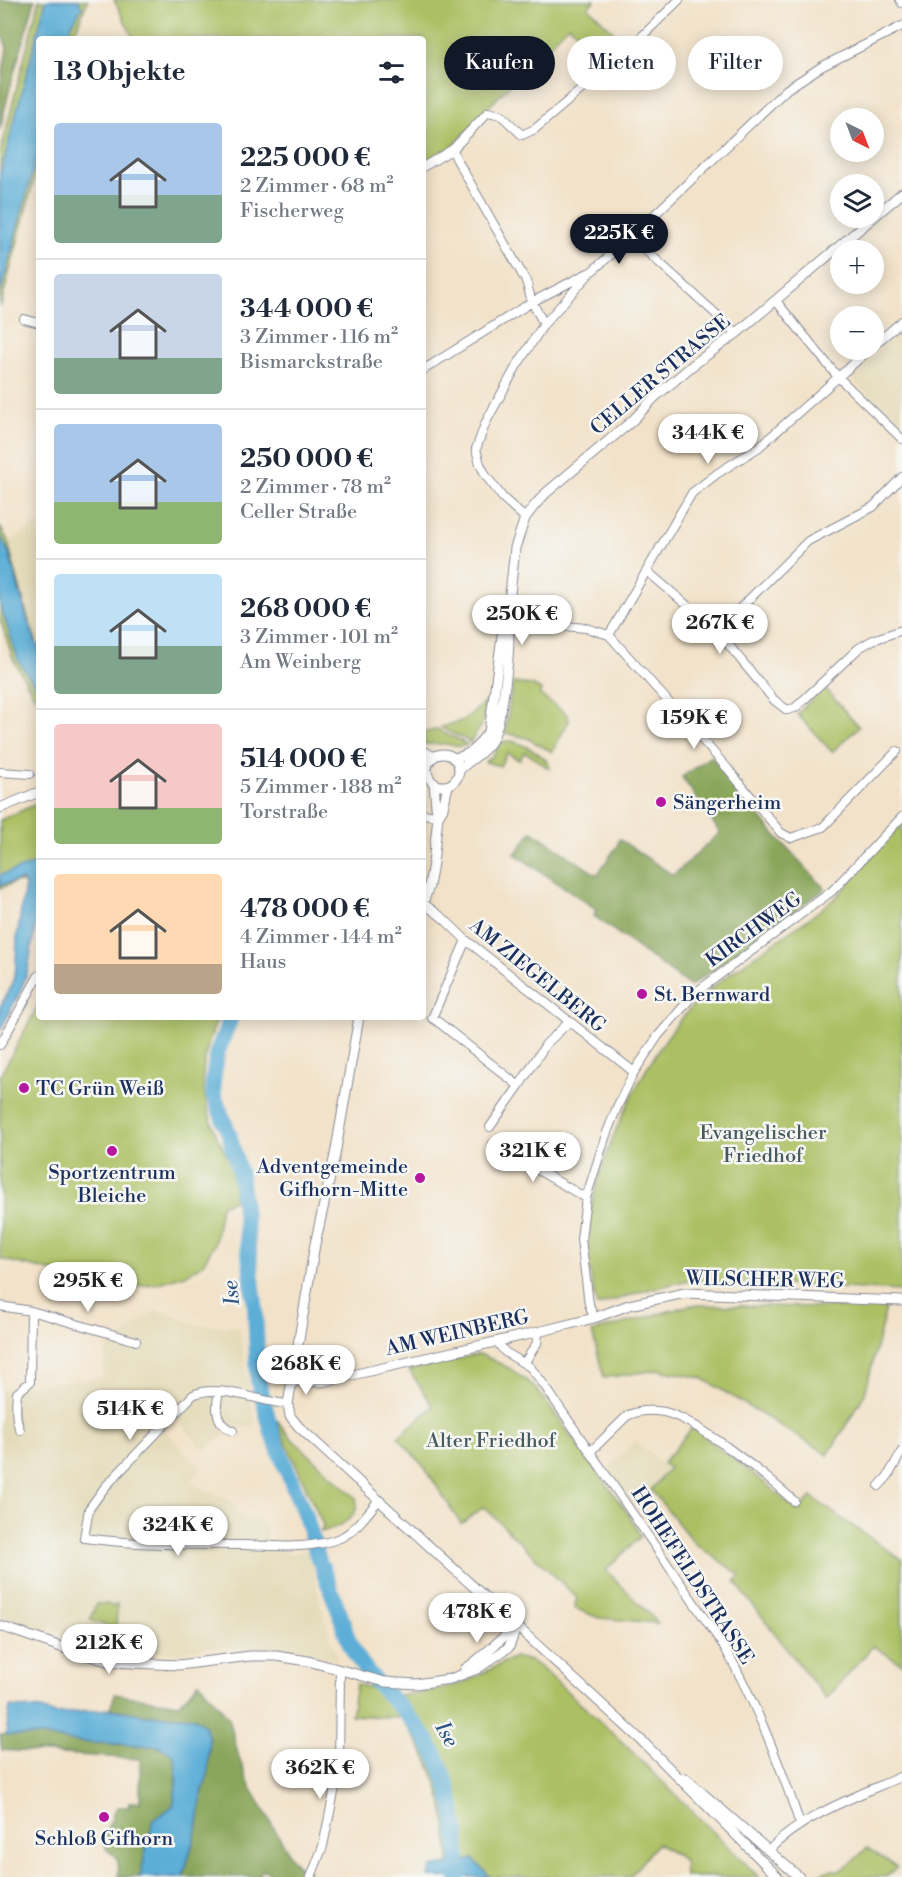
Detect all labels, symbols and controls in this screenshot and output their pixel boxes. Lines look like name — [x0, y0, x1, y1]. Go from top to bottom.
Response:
chip: Kaufen — [444, 36, 555, 90]
chip: Mieten — [567, 36, 676, 90]
chip: Filter — [688, 36, 783, 90]
text: 13 Objekte — [54, 56, 186, 88]
icon: filters — [375, 56, 408, 89]
north arrow — [830, 108, 884, 162]
map controls — [830, 108, 884, 360]
text: 225 000 € — [240, 142, 371, 174]
icon: home — [102, 147, 174, 219]
text: 2 Zimmer · 68 m² — [240, 174, 394, 199]
button: layers — [830, 174, 884, 228]
text: Fischerweg — [240, 199, 344, 224]
pin: 225K € — [570, 214, 668, 265]
text: 225K € — [584, 221, 654, 246]
button: + — [830, 240, 884, 294]
text: 344 000 € — [240, 293, 373, 325]
icon: home — [102, 298, 174, 370]
button: − — [830, 306, 884, 360]
street label: CELLER STRASSE — [586, 309, 736, 441]
text: 3 Zimmer · 116 m² — [240, 325, 398, 350]
text: Bismarckstraße — [240, 350, 383, 375]
pin: 344K € — [659, 414, 757, 465]
text: 344K € — [672, 421, 744, 446]
text: 250 000 € — [240, 443, 373, 475]
icon: home — [102, 448, 174, 520]
text: 2 Zimmer · 78 m² — [240, 475, 391, 500]
text: Celler Straße — [240, 500, 357, 525]
text: 268 000 € — [240, 593, 371, 625]
pin: 250K € — [473, 595, 571, 646]
icon: home — [102, 598, 174, 670]
text: 250K € — [486, 602, 558, 627]
pin: 267K € — [671, 604, 769, 655]
text: 267K € — [686, 611, 754, 636]
text: 3 Zimmer · 101 m² — [240, 625, 398, 650]
text: Am Weinberg — [240, 650, 361, 675]
pin: 159K € — [645, 699, 743, 750]
text: 159K € — [660, 706, 728, 731]
text: 514 000 € — [240, 743, 367, 775]
icon: home — [102, 748, 174, 820]
text: 5 Zimmer · 188 m² — [240, 775, 401, 800]
place label: Sängerheim — [673, 791, 782, 816]
marker: Sängerheim — [654, 795, 668, 809]
text: Torstraße — [240, 800, 328, 825]
street label: KIRCHWEG — [701, 887, 807, 973]
text: 478 000 € — [240, 893, 370, 925]
icon: home — [102, 898, 174, 970]
street label: AM ZIEGELBERG — [463, 913, 610, 1039]
text: 4 Zimmer · 144 m² — [240, 925, 402, 950]
text: Haus — [240, 950, 286, 975]
place label: St. Bernward — [654, 983, 771, 1008]
marker: St. Bernward — [635, 987, 649, 1001]
place label: TC Grün Weiß — [36, 1077, 164, 1102]
marker: TC Grün Weiß — [17, 1081, 31, 1095]
park label: Evangelischer Friedhof — [699, 1121, 827, 1169]
pin: 321K € — [484, 1132, 582, 1183]
text: 321K € — [500, 1139, 566, 1164]
marker: Sportzentrum Bleiche — [105, 1144, 119, 1158]
place label: Adventgemeinde Gifhorn-Mitte — [255, 1155, 408, 1203]
place label: Sportzentrum Bleiche — [48, 1161, 176, 1209]
marker: Adventgemeinde Gifhorn-Mitte — [413, 1171, 427, 1185]
pin: 295K € — [39, 1262, 137, 1313]
street label: WILSCHER WEG — [684, 1267, 845, 1294]
text: 295K € — [53, 1269, 123, 1294]
water label: Ise — [218, 1279, 246, 1308]
street label: AM WEINBERG — [382, 1305, 532, 1362]
pin: 268K € — [257, 1345, 355, 1396]
text: 268K € — [271, 1352, 341, 1377]
pin: 514K € — [81, 1390, 179, 1441]
text: 514K € — [97, 1397, 163, 1422]
park label: Alter Friedhof — [425, 1429, 557, 1454]
street label: HOHEFELDSTRASSE — [625, 1482, 759, 1669]
pin: 324K € — [129, 1506, 227, 1557]
text: 324K € — [143, 1513, 213, 1538]
pin: 478K € — [428, 1593, 526, 1644]
text: 478K € — [442, 1600, 512, 1625]
pin: 212K € — [60, 1624, 158, 1675]
text: 212K € — [75, 1631, 143, 1656]
water label: Ise — [428, 1716, 464, 1752]
pin: 362K € — [271, 1749, 369, 1800]
text: 362K € — [285, 1756, 355, 1781]
marker: Schloß Gifhorn — [97, 1810, 111, 1824]
place label: Schloß Gifhorn — [35, 1827, 173, 1852]

